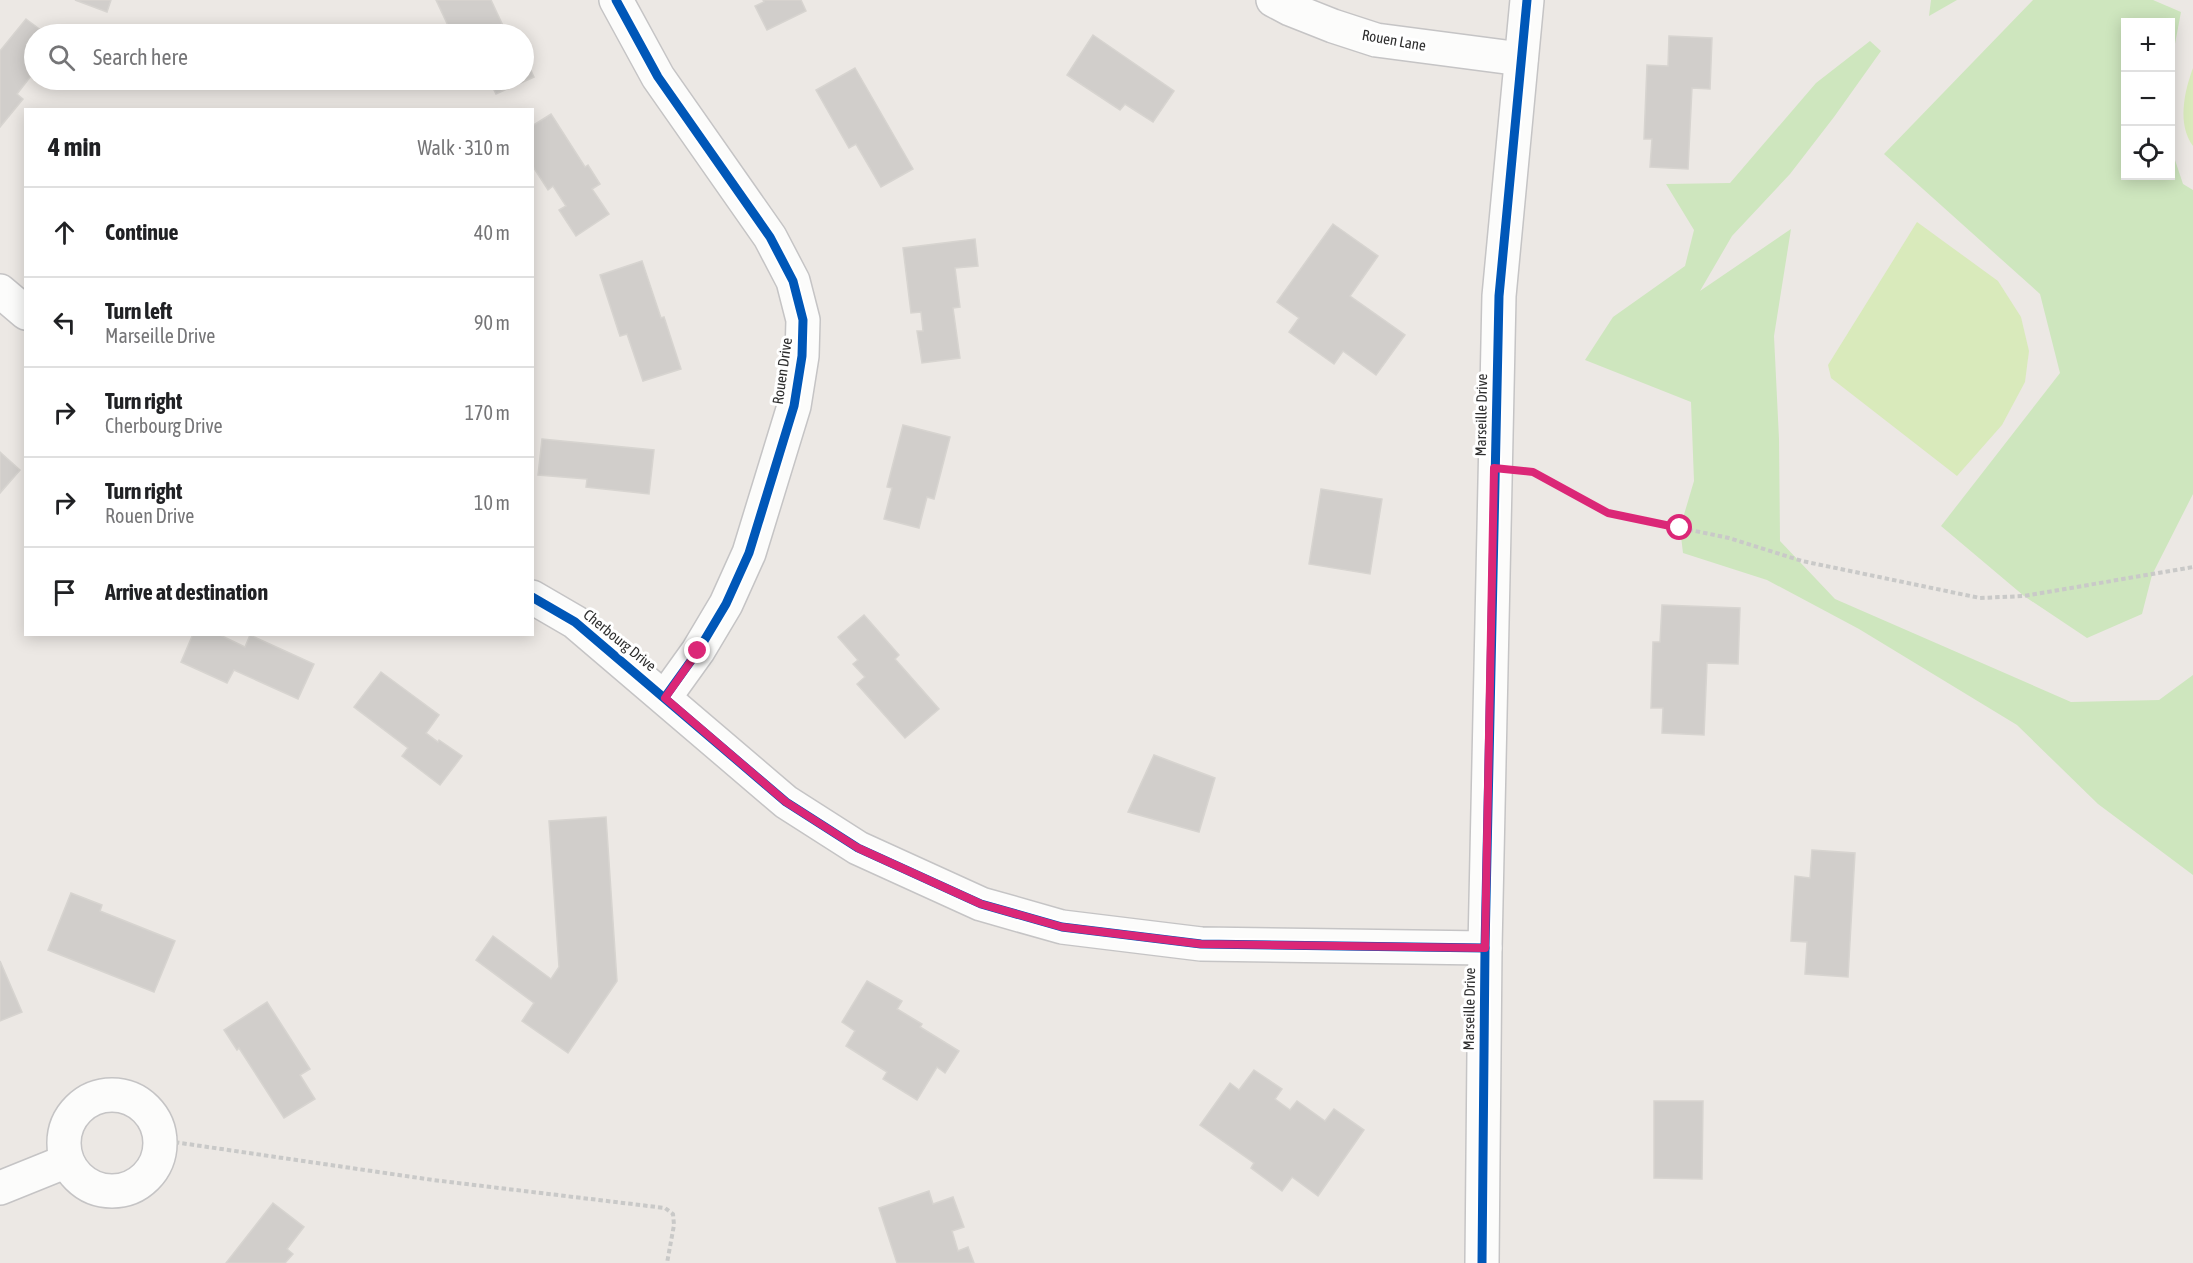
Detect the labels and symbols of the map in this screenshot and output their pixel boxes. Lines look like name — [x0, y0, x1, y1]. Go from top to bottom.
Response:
street label: Rouen Lane — [1361, 26, 1428, 54]
street label: Rouen Drive — [769, 336, 795, 405]
street label: Marseille Drive — [1472, 373, 1490, 457]
route start — [1666, 514, 1692, 540]
street label: Cherbourg Drive — [580, 606, 660, 674]
route end — [684, 637, 710, 663]
street label: Marseille Drive — [1460, 967, 1478, 1051]

